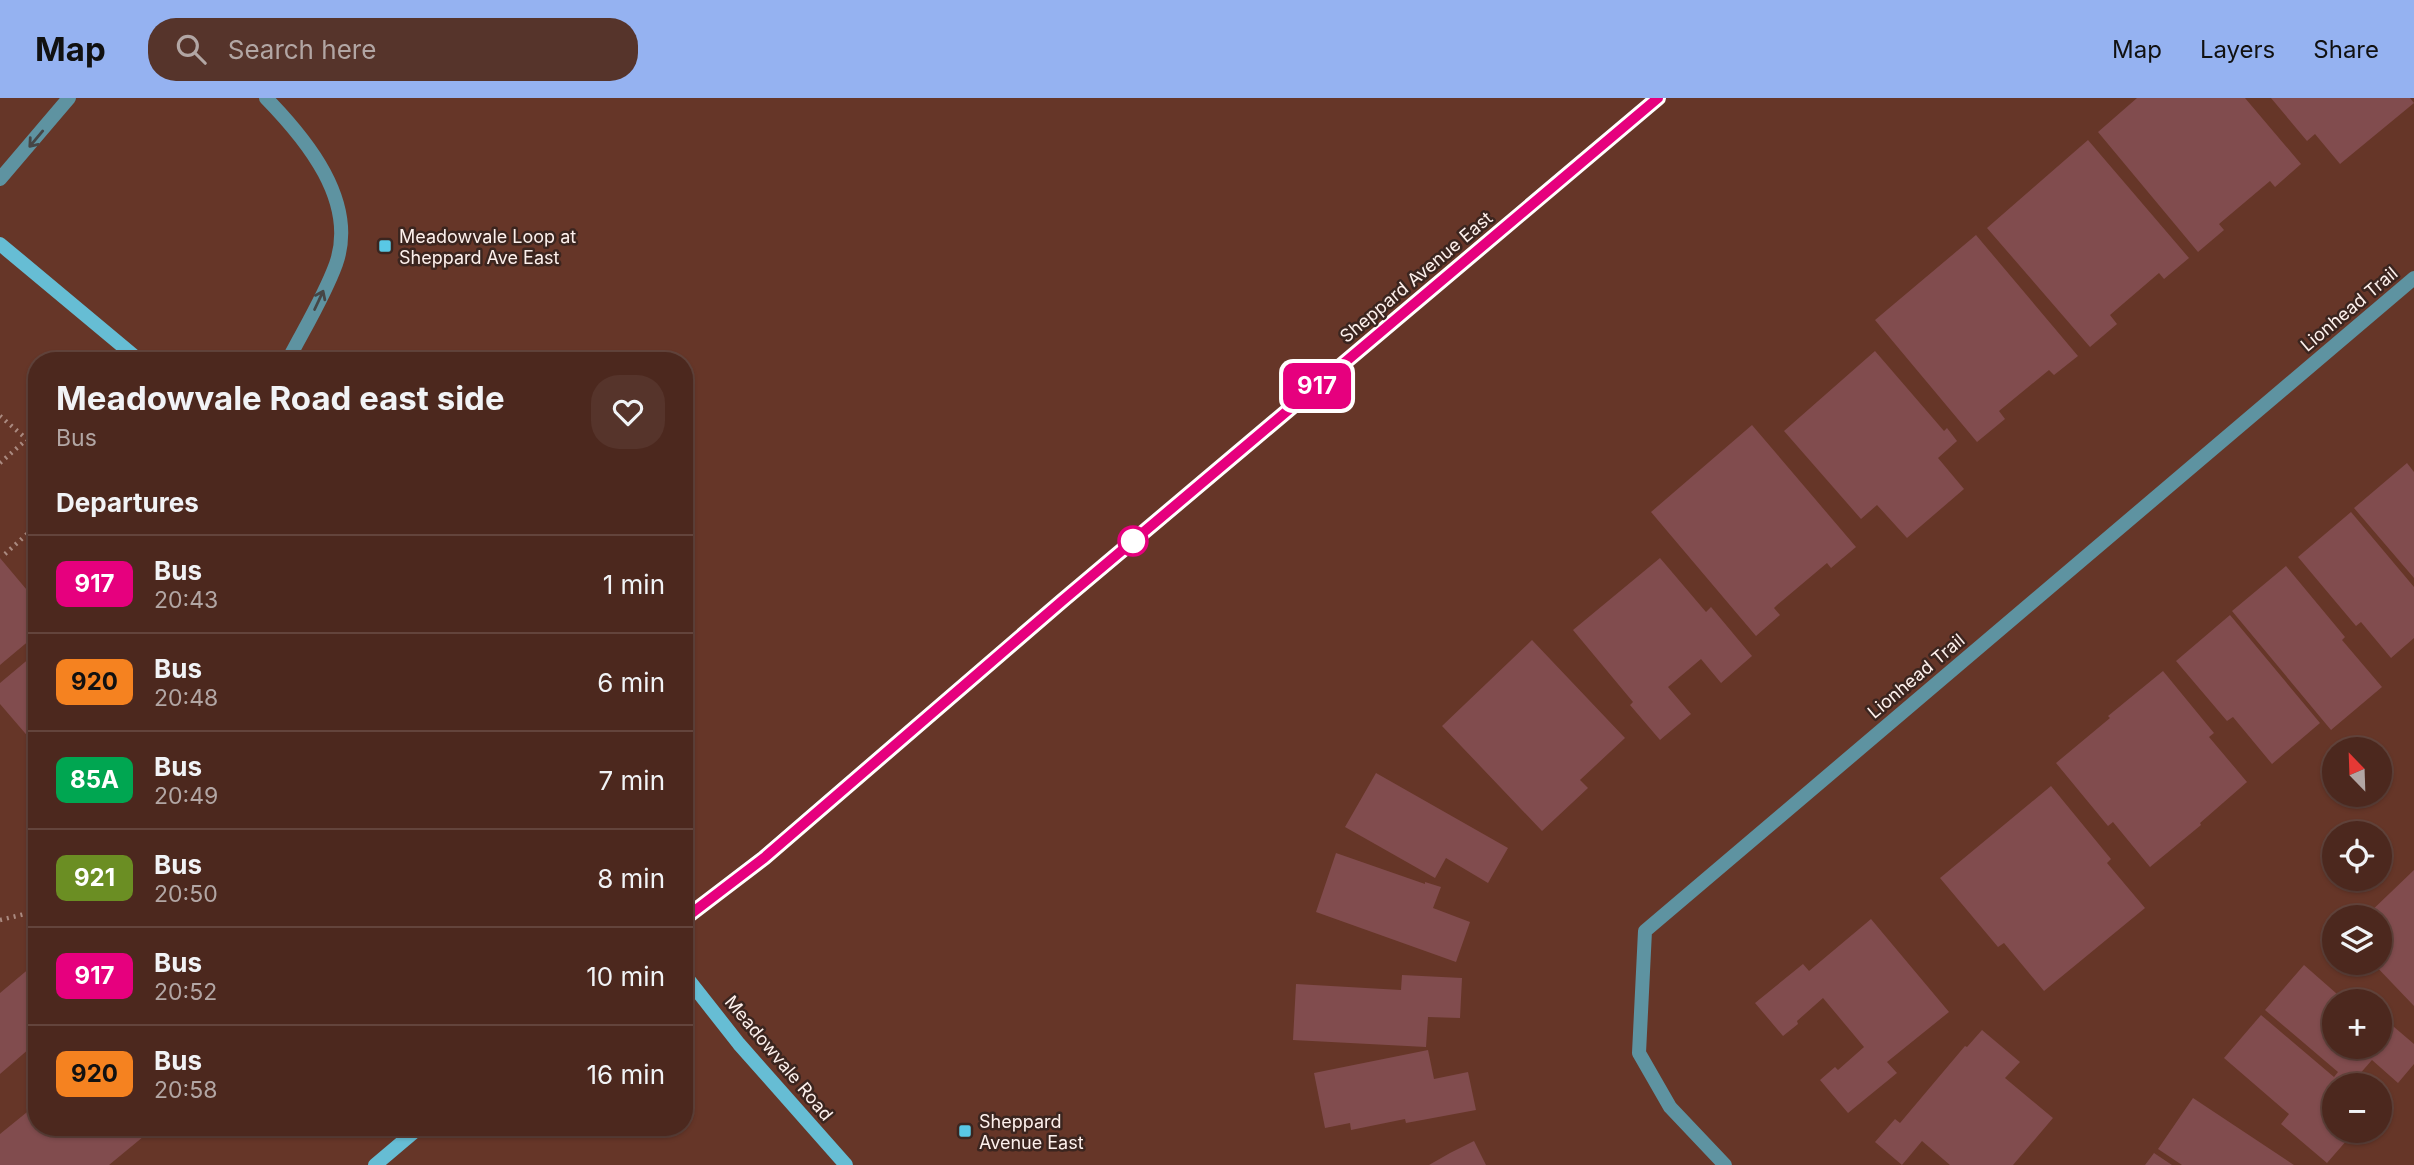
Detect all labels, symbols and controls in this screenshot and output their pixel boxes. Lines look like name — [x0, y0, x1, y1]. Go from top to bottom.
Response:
search box — [148, 18, 638, 81]
text: Map — [35, 29, 106, 69]
icon: search — [172, 30, 210, 68]
text: Search here — [228, 34, 376, 65]
text: Map — [2112, 35, 2162, 64]
text: Layers — [2200, 35, 2275, 64]
text: Share — [2313, 35, 2379, 64]
one-way arrow — [28, 130, 44, 148]
street label: Sheppard Avenue East — [1336, 207, 1496, 347]
place label: Meadowvale Loop at Sheppard Ave East — [399, 226, 576, 268]
marker: Meadowvale Loop at Sheppard Ave East — [377, 238, 393, 254]
street label: Lionhead Trail — [2296, 262, 2402, 356]
one-way arrow — [313, 290, 326, 311]
line badge: 917 — [1277, 363, 1357, 409]
text: 917 — [1297, 371, 1337, 400]
button: heart — [591, 375, 665, 449]
text: Meadowvale Road east side — [56, 378, 505, 418]
text: Bus — [56, 424, 97, 452]
text: Departures — [56, 487, 199, 518]
unlabelled marker — [1118, 526, 1148, 556]
text: Bus — [154, 555, 202, 586]
text: 917 — [75, 569, 114, 598]
text: 1 min — [603, 569, 665, 600]
text: 20:43 — [154, 586, 218, 614]
street label: Lionhead Trail — [1863, 629, 1969, 723]
text: Bus — [154, 653, 202, 684]
text: 920 — [71, 667, 118, 696]
text: 6 min — [597, 667, 665, 698]
text: 20:48 — [154, 684, 218, 712]
north arrow — [2322, 737, 2392, 807]
map controls — [2322, 737, 2392, 1143]
text: Bus — [154, 751, 202, 782]
text: 85A — [70, 765, 119, 794]
text: 7 min — [599, 765, 665, 796]
text: 20:49 — [154, 782, 218, 810]
button: locate — [2322, 821, 2392, 891]
text: Bus — [154, 849, 202, 880]
text: 921 — [74, 863, 115, 892]
text: 8 min — [597, 863, 665, 894]
text: 20:50 — [154, 880, 218, 908]
button: layers — [2322, 905, 2392, 975]
text: Bus — [154, 947, 202, 978]
text: 917 — [75, 961, 114, 990]
text: 10 min — [586, 961, 665, 992]
text: 20:52 — [154, 978, 217, 1006]
button: + — [2322, 989, 2392, 1059]
street label: Meadowvale Road — [721, 991, 837, 1125]
text: Bus — [154, 1045, 202, 1076]
text: 920 — [71, 1059, 118, 1088]
text: 16 min — [587, 1059, 665, 1090]
button: − — [2322, 1073, 2392, 1143]
text: 20:58 — [154, 1076, 217, 1104]
place label: Sheppard Avenue East — [979, 1111, 1084, 1153]
marker: Sheppard Avenue East — [957, 1123, 973, 1139]

